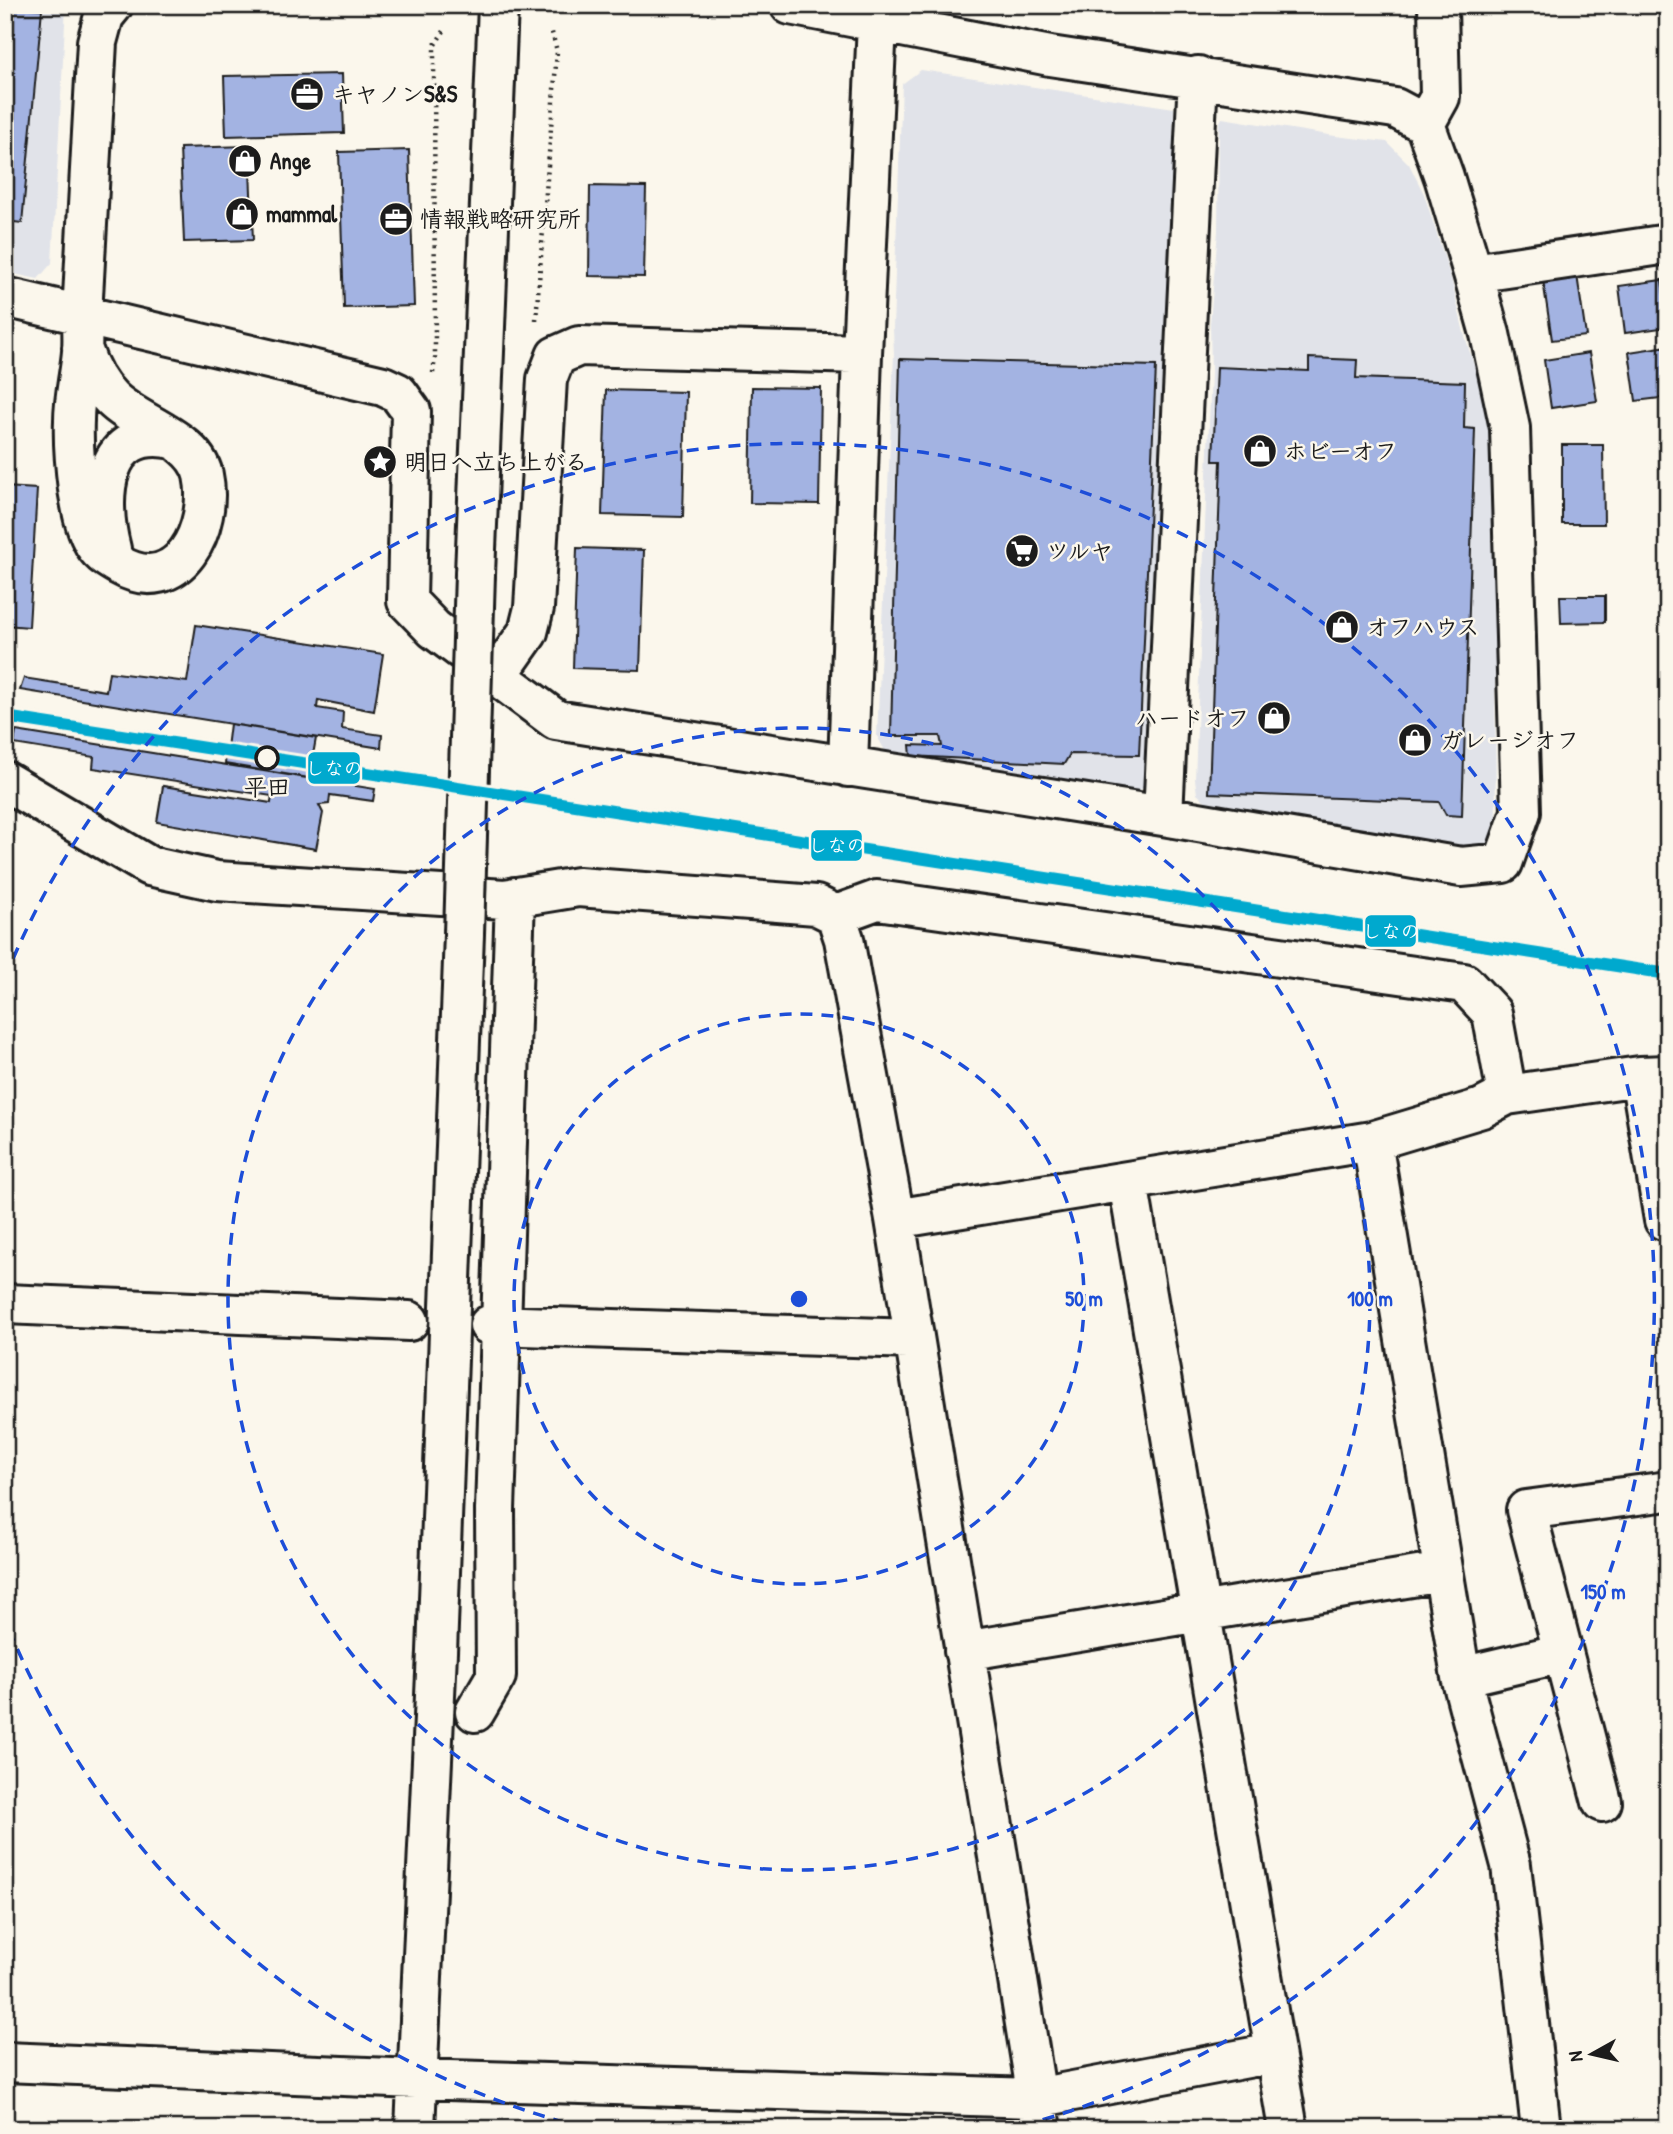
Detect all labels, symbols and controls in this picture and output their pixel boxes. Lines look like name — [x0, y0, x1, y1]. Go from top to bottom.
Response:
office icon: キヤノンS&S — [288, 75, 326, 113]
place label: キヤノンS&S — [332, 78, 458, 109]
shop icon: Ange — [226, 142, 264, 180]
place label: Ange — [270, 145, 312, 177]
shop icon: mammal — [223, 195, 261, 233]
place label: mammal — [266, 198, 338, 229]
office icon: 情報戦略研究所 — [377, 200, 415, 238]
place label: 情報戦略研究所 — [420, 203, 581, 234]
shop icon: ホビーオフ — [1241, 432, 1279, 470]
place label: ホビーオフ — [1284, 435, 1398, 466]
place icon: 明日へ立ち上がる — [361, 443, 399, 481]
place label: 明日へ立ち上がる — [404, 446, 588, 477]
supermarket icon: ツルヤ — [1003, 532, 1041, 570]
place label: ツルヤ — [1046, 535, 1114, 566]
shop icon: オフハウス — [1323, 608, 1361, 646]
place label: オフハウス — [1366, 611, 1480, 642]
shop icon: ハードオフ — [1255, 699, 1293, 737]
place label: ハードオフ — [1135, 702, 1250, 733]
shop icon: ガレージオフ — [1396, 721, 1434, 759]
place label: ガレージオフ — [1440, 724, 1579, 755]
marker: 平田 — [255, 746, 279, 770]
line badge: しなの — [307, 751, 361, 785]
text: しなの — [305, 755, 363, 781]
place label: 平田 — [244, 771, 290, 802]
line badge: しなの — [810, 829, 863, 862]
text: しなの — [808, 832, 866, 858]
line badge: しなの — [1364, 914, 1417, 948]
text: しなの — [1362, 918, 1420, 944]
text: 50 m — [1065, 1284, 1103, 1313]
text: 100 m — [1347, 1284, 1393, 1313]
centre of rings — [787, 1287, 811, 1311]
text: 150 m — [1580, 1577, 1626, 1606]
north arrow — [1558, 2018, 1628, 2088]
text: N — [1562, 2050, 1589, 2063]

